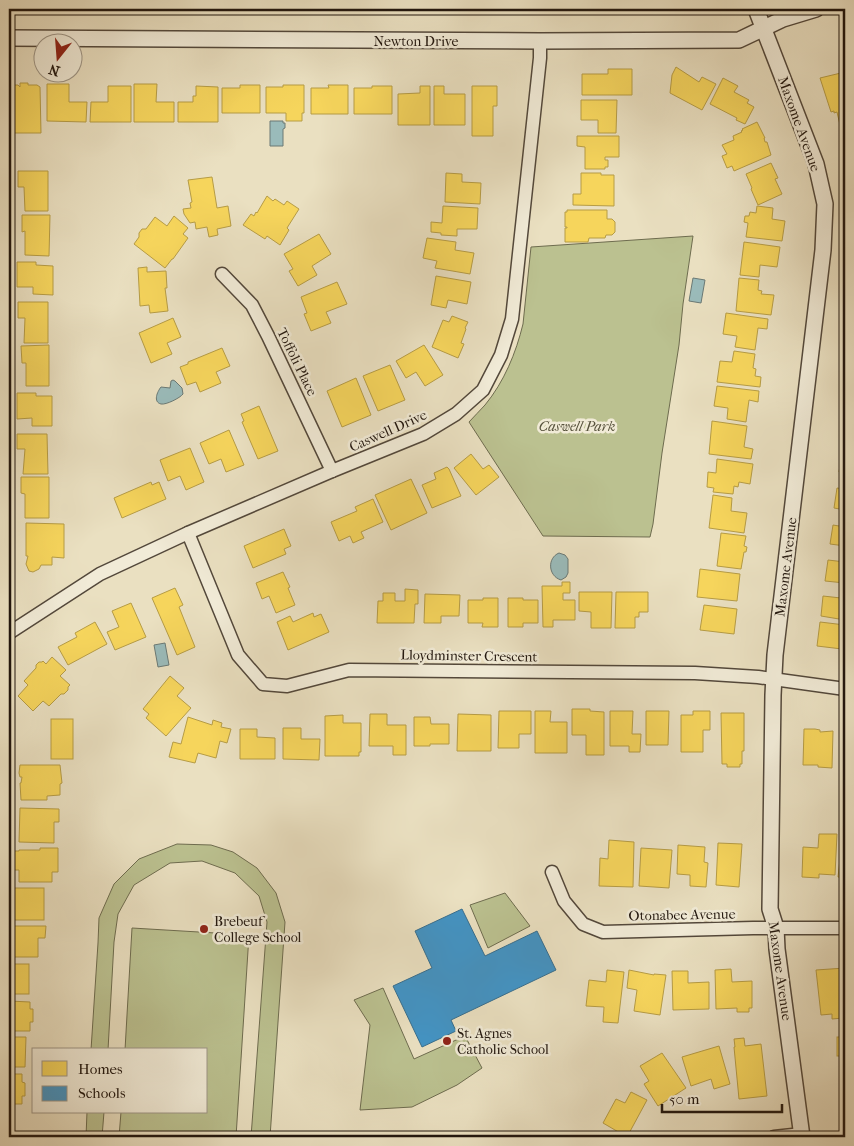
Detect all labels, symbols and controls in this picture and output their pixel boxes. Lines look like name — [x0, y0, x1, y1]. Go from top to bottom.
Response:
north arrow — [32, 32, 82, 82]
street label: Newton Drive — [374, 33, 459, 50]
text: N — [46, 60, 62, 80]
street label: Maxome Avenue — [774, 74, 824, 174]
street label: Toffoli Place — [273, 325, 321, 399]
street label: Caswell Drive — [347, 406, 429, 456]
park label: Caswell Park — [539, 418, 615, 435]
street label: Maxome Avenue — [771, 516, 801, 618]
street label: Lloydminster Crescent — [400, 646, 538, 666]
street label: Otonabee Avenue — [628, 906, 736, 924]
place label: Brebeuf College School — [214, 913, 302, 946]
street label: Maxome Avenue — [765, 920, 795, 1022]
marker: Brebeuf College School — [198, 923, 210, 935]
place label: St. Agnes Catholic School — [457, 1025, 549, 1058]
marker: St. Agnes Catholic School — [441, 1035, 453, 1047]
legend — [32, 1048, 208, 1114]
text: Homes — [78, 1060, 123, 1078]
scale bar — [662, 1081, 782, 1113]
text: Schools — [78, 1084, 126, 1102]
text: 50 m — [669, 1090, 700, 1108]

